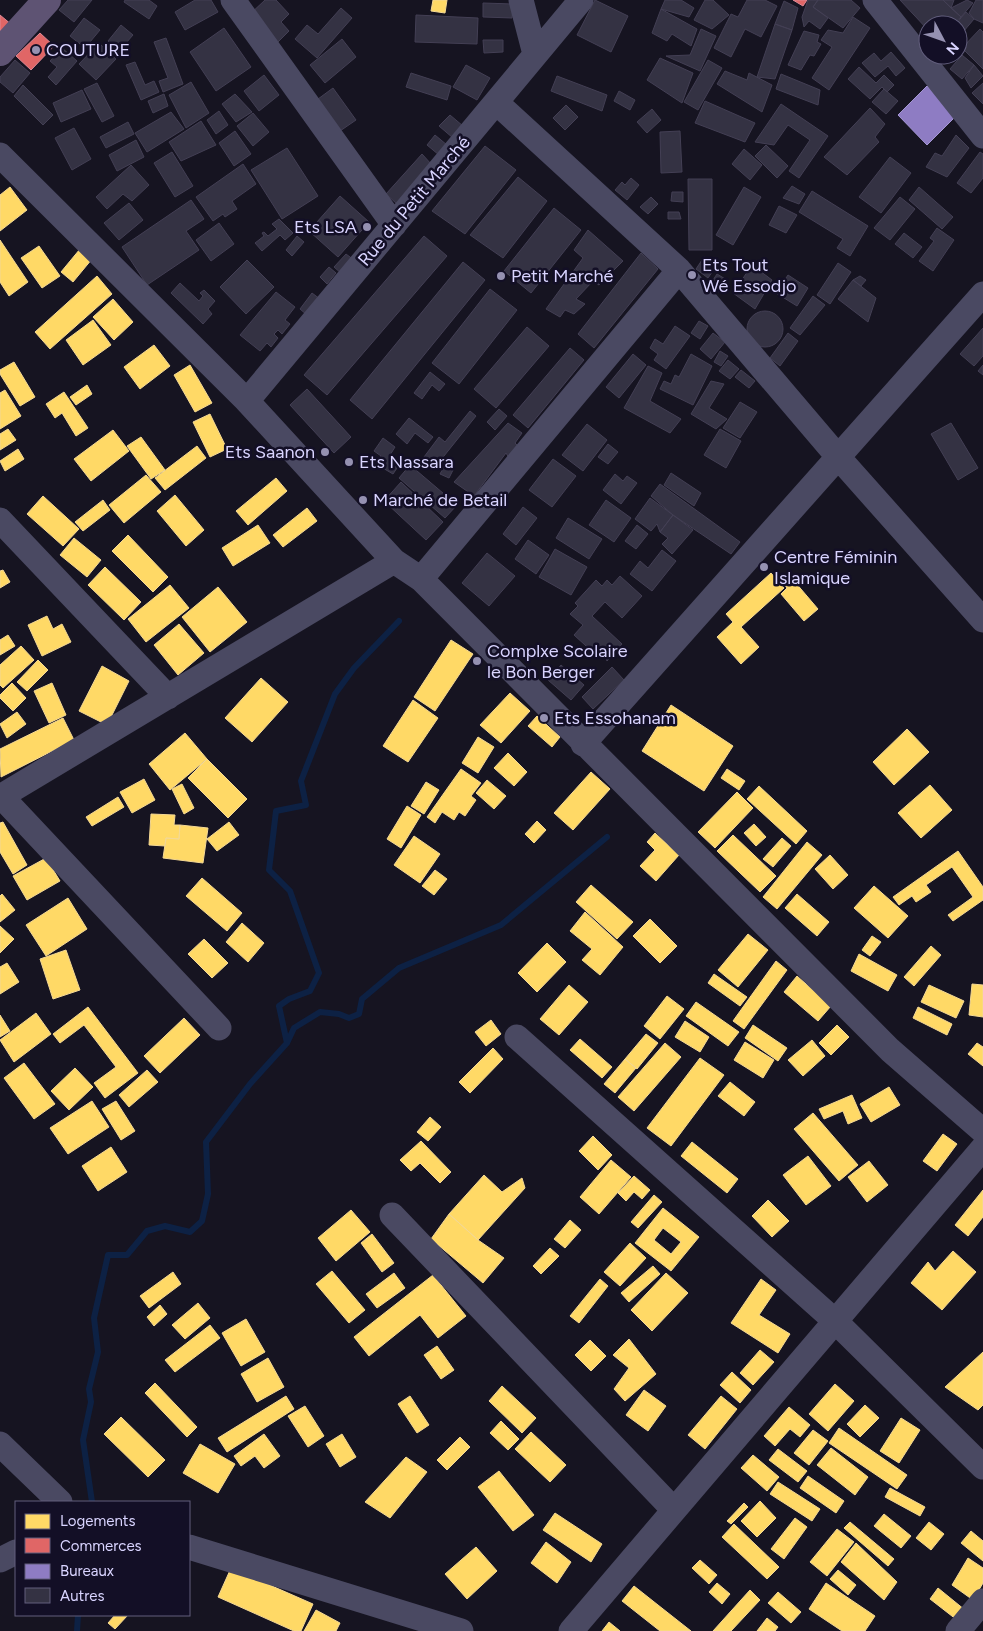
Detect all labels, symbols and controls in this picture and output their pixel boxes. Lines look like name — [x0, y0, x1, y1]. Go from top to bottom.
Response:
north arrow — [918, 15, 968, 65]
place label: COUTURE — [46, 39, 130, 61]
text: N — [942, 39, 962, 58]
marker: COUTURE — [30, 44, 42, 56]
street label: Rue du Petit Marché — [353, 131, 475, 271]
place label: Ets LSA — [294, 216, 357, 238]
marker: Ets LSA — [361, 221, 373, 233]
place label: Ets Tout Wé Essodjo — [702, 254, 797, 297]
place label: Petit Marché — [511, 265, 614, 287]
marker: Ets Tout Wé Essodjo — [686, 269, 698, 281]
marker: Petit Marché — [495, 270, 507, 282]
place label: Ets Saanon — [225, 441, 315, 463]
marker: Ets Saanon — [319, 446, 331, 458]
place label: Ets Nassara — [359, 451, 454, 473]
marker: Ets Nassara — [343, 456, 355, 468]
place label: Marché de Betail — [373, 489, 507, 511]
marker: Marché de Betail — [357, 494, 369, 506]
place label: Centre Féminin Islamique — [774, 546, 897, 589]
marker: Centre Féminin Islamique — [758, 561, 770, 573]
place label: Complxe Scolaire le Bon Berger — [487, 640, 628, 683]
marker: Complxe Scolaire le Bon Berger — [471, 655, 483, 667]
place label: Ets Essohanam — [554, 707, 676, 729]
marker: Ets Essohanam — [538, 712, 550, 724]
legend — [15, 1501, 190, 1616]
text: Logements — [60, 1512, 135, 1530]
text: Commerces — [60, 1537, 142, 1555]
text: Bureaux — [60, 1562, 114, 1580]
text: Autres — [60, 1587, 104, 1605]

